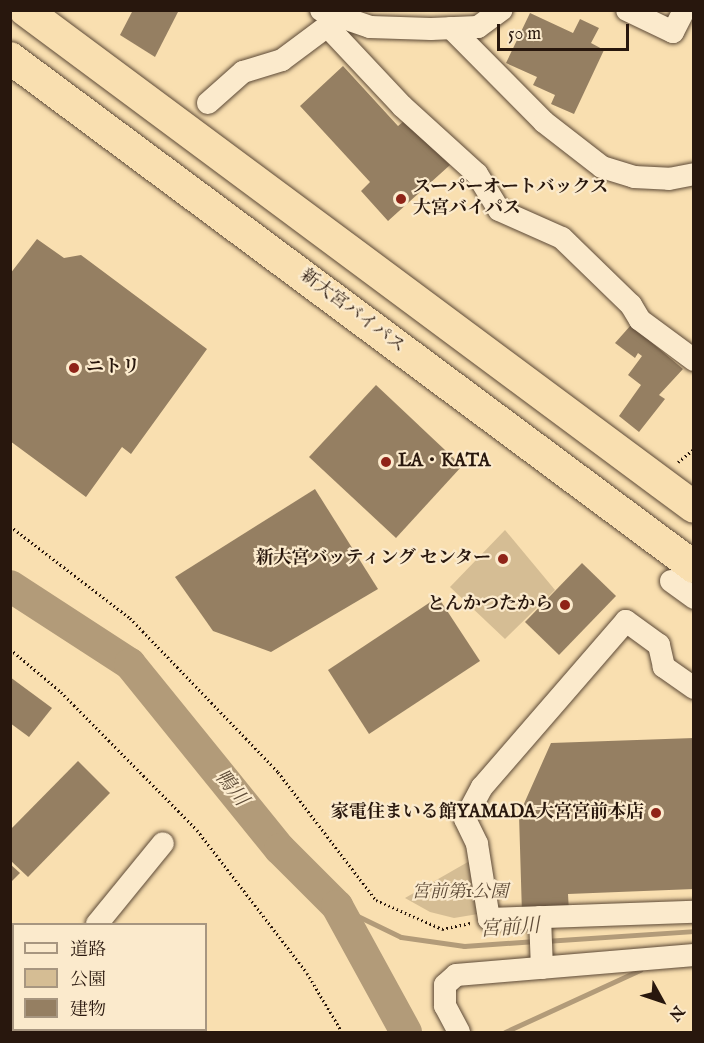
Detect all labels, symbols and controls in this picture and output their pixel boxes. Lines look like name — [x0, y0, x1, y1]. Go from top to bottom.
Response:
scale bar — [500, 12, 632, 50]
text: 50 m — [508, 23, 541, 46]
place label: スーパーオートバックス 大宮バイパス — [413, 178, 610, 220]
marker: スーパーオートバックス 大宮バイパス — [394, 192, 408, 206]
street label: 新大宮バイパス — [295, 265, 409, 359]
place label: ニトリ — [86, 357, 140, 379]
marker: ニトリ — [67, 361, 81, 375]
place label: LA・KATA — [398, 451, 490, 473]
marker: LA・KATA — [379, 455, 393, 469]
place label: 新大宮バッティング センター — [253, 548, 491, 570]
marker: 新大宮バッティング センター — [496, 552, 510, 566]
place label: とんかつたから — [427, 594, 553, 616]
marker: とんかつたから — [558, 598, 572, 612]
water label: 鴨川 — [209, 765, 253, 811]
place label: 家電住まいる館YAMADA大宮宮前本店 — [331, 802, 644, 824]
marker: 家電住まいる館YAMADA大宮宮前本店 — [649, 806, 663, 820]
park label: 宮前第1公園 — [412, 882, 508, 904]
water label: 宮前川 — [479, 914, 541, 942]
legend — [12, 923, 207, 1031]
text: 道路 — [70, 939, 106, 962]
text: 公園 — [70, 969, 106, 992]
north arrow — [632, 971, 692, 1031]
text: 建物 — [70, 999, 106, 1022]
text: N — [664, 1001, 688, 1024]

